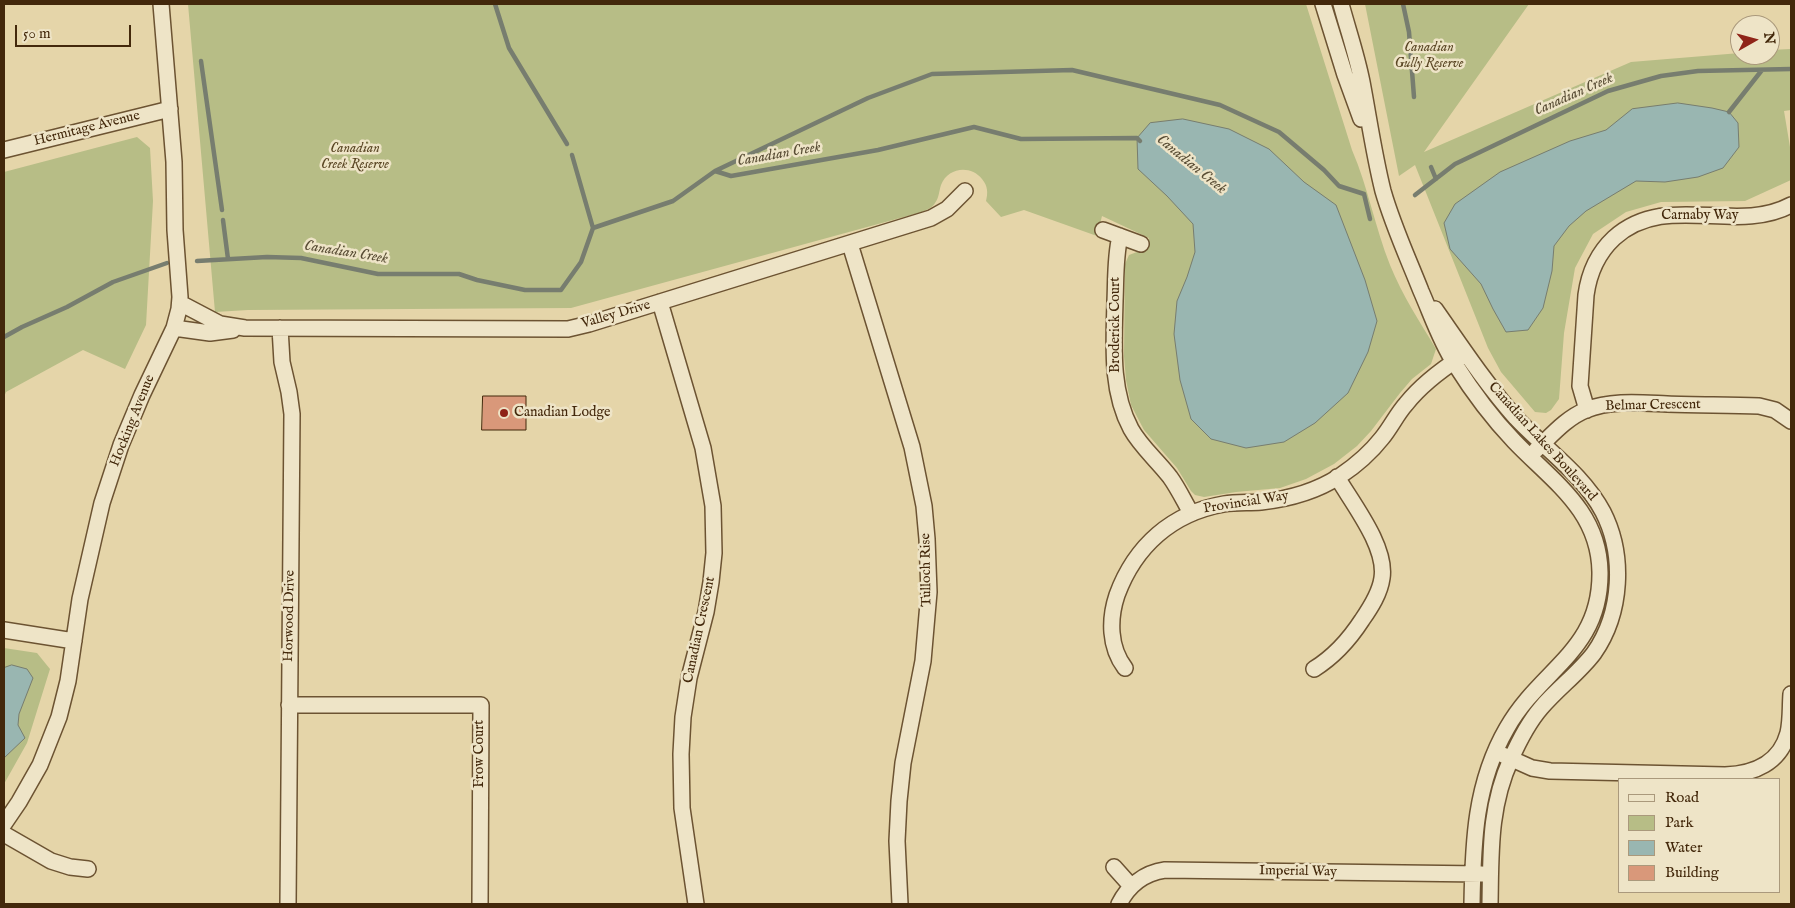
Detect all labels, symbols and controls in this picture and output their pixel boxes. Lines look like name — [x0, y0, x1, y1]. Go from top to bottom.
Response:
scale bar — [18, 15, 134, 47]
north arrow — [1730, 15, 1780, 65]
text: 50 m — [23, 24, 51, 43]
text: N — [1759, 31, 1779, 45]
park label: Canadian Gully Reserve — [1394, 40, 1464, 72]
water label: Canadian Creek — [1532, 70, 1616, 120]
street label: Hermitage Avenue — [32, 108, 142, 150]
water label: Canadian Creek — [1153, 131, 1229, 199]
water label: Canadian Creek — [736, 139, 822, 171]
park label: Canadian Creek Reserve — [321, 141, 389, 174]
street label: Carnaby Way — [1661, 208, 1739, 224]
water label: Canadian Creek — [303, 238, 389, 268]
street label: Broderick Court — [1108, 277, 1124, 373]
street label: Valley Drive — [580, 297, 652, 333]
street label: Hocking Avenue — [107, 373, 159, 469]
street label: Canadian Lakes Boulevard — [1484, 379, 1600, 505]
street label: Belmar Crescent — [1605, 397, 1701, 415]
place label: Canadian Lodge — [514, 405, 610, 421]
marker: Canadian Lodge — [498, 407, 510, 419]
street label: Provincial Way — [1202, 488, 1290, 518]
street label: Tulloch Rise — [918, 533, 936, 607]
street label: Horwood Drive — [281, 570, 299, 662]
street label: Canadian Crescent — [681, 575, 719, 685]
street label: Frow Court — [472, 720, 488, 788]
legend — [1618, 778, 1780, 893]
text: Road — [1665, 788, 1699, 807]
text: Park — [1665, 813, 1694, 832]
text: Water — [1665, 838, 1702, 857]
street label: Imperial Way — [1259, 863, 1337, 881]
text: Building — [1665, 863, 1719, 882]

